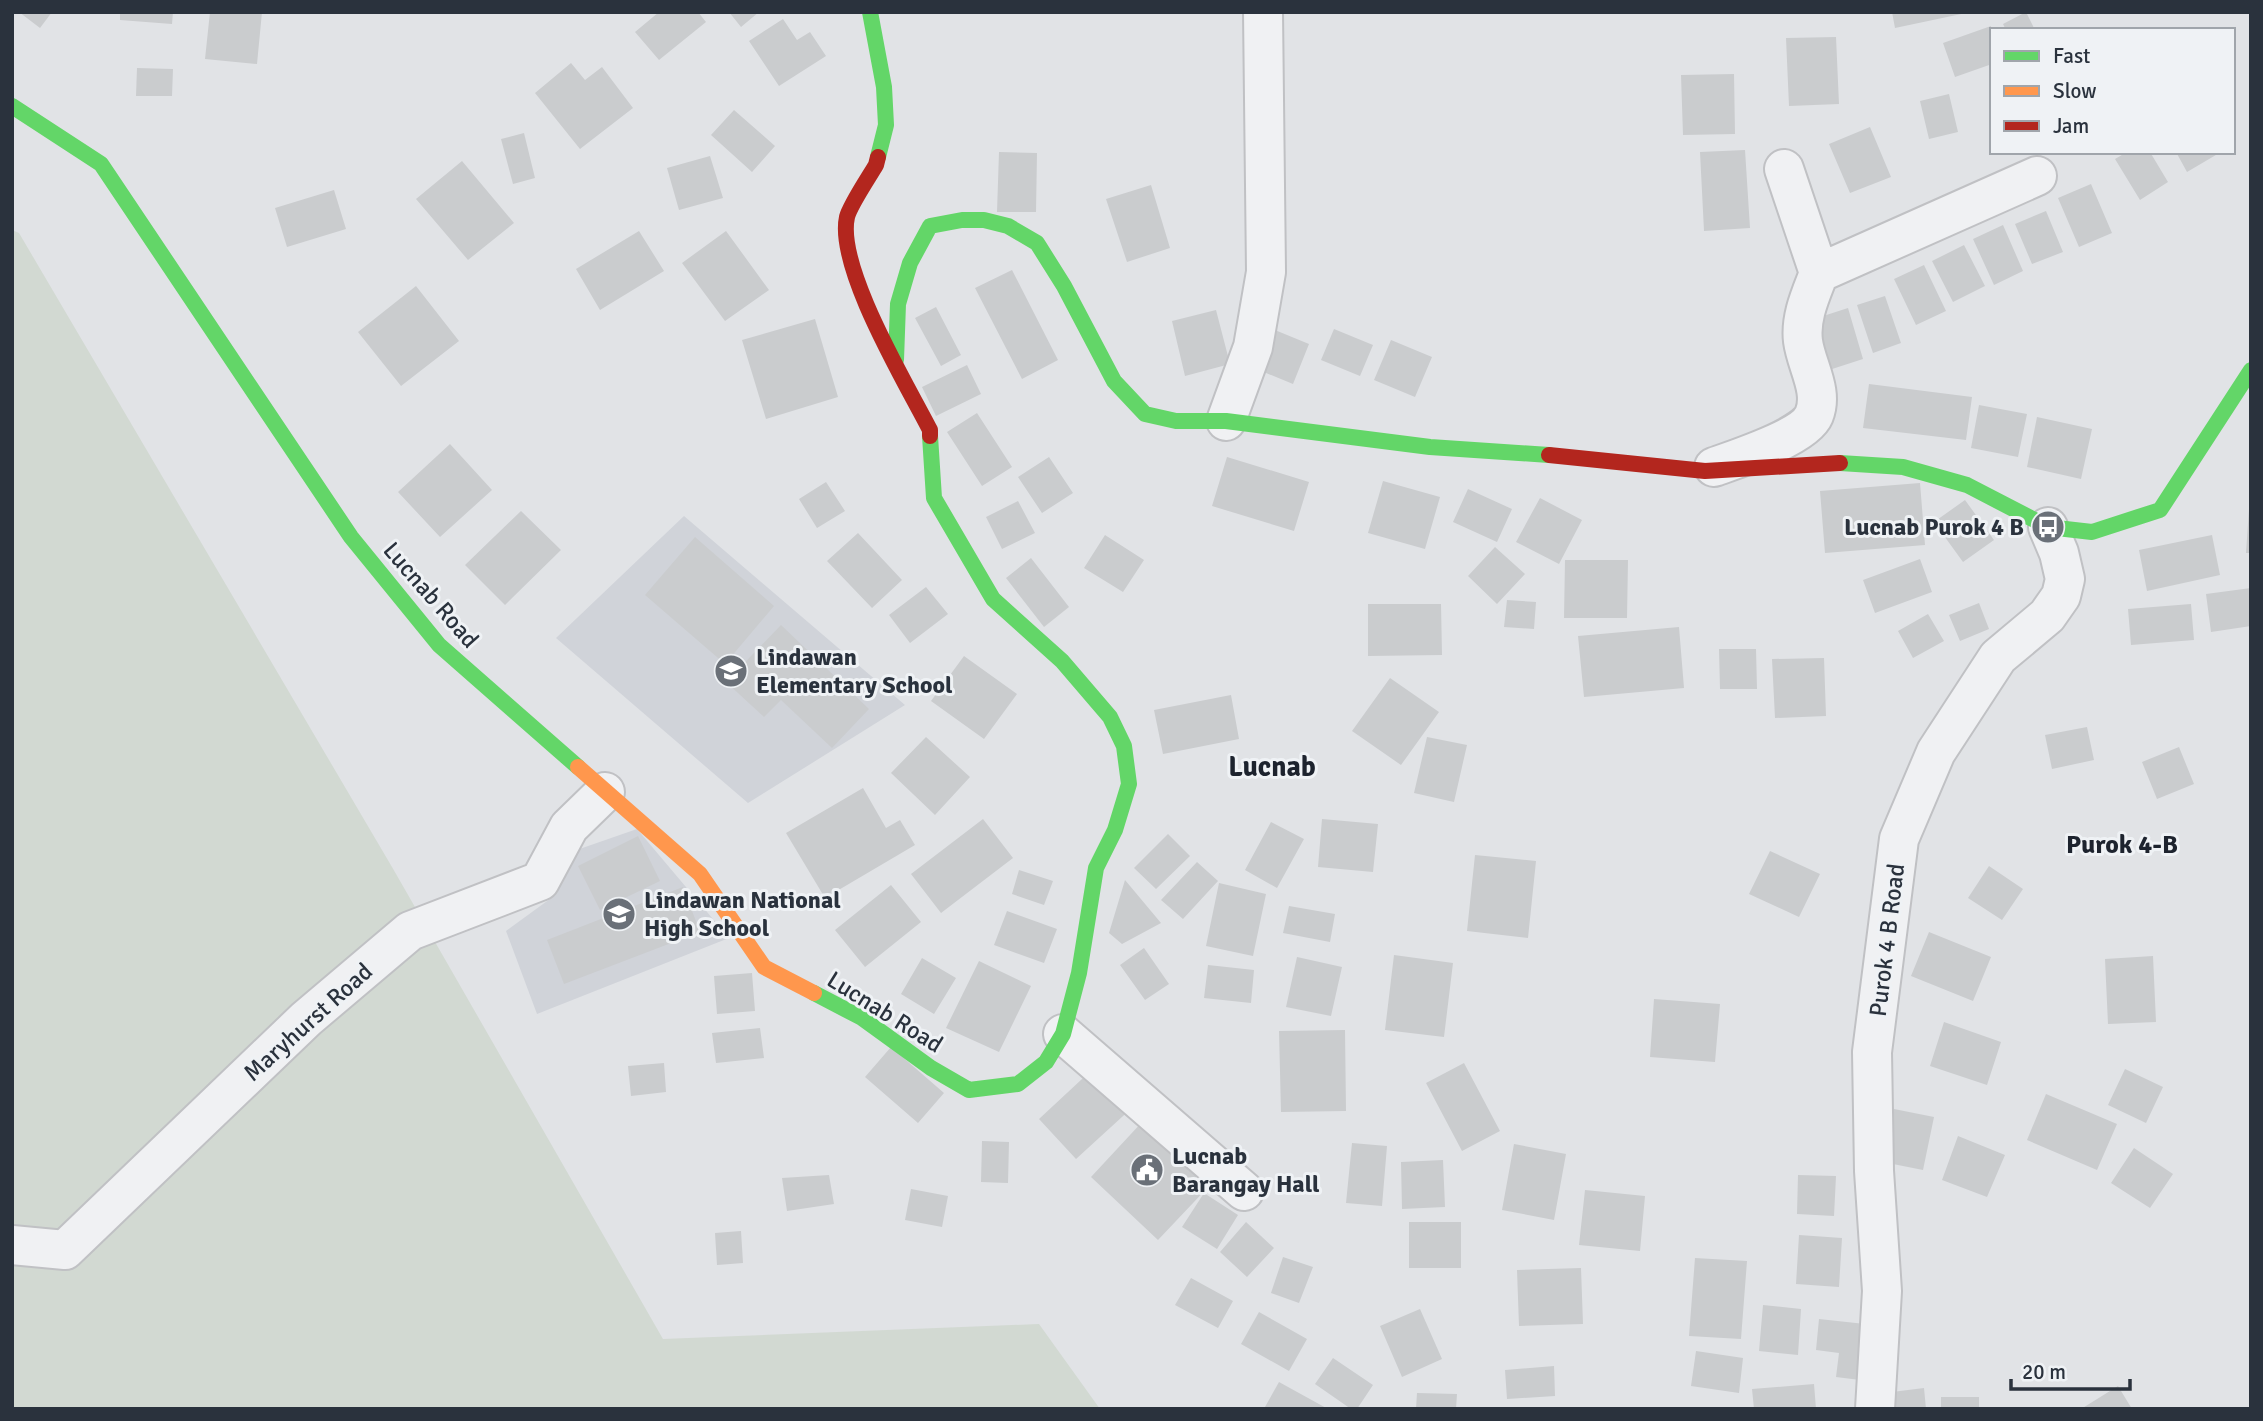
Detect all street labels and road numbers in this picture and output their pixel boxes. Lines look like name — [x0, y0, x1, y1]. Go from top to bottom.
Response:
street label: Lucnab Road — [377, 536, 485, 654]
street label: Purok 4 B Road — [1863, 862, 1911, 1018]
street label: Maryhurst Road — [237, 956, 379, 1088]
street label: Lucnab Road — [822, 965, 948, 1059]

